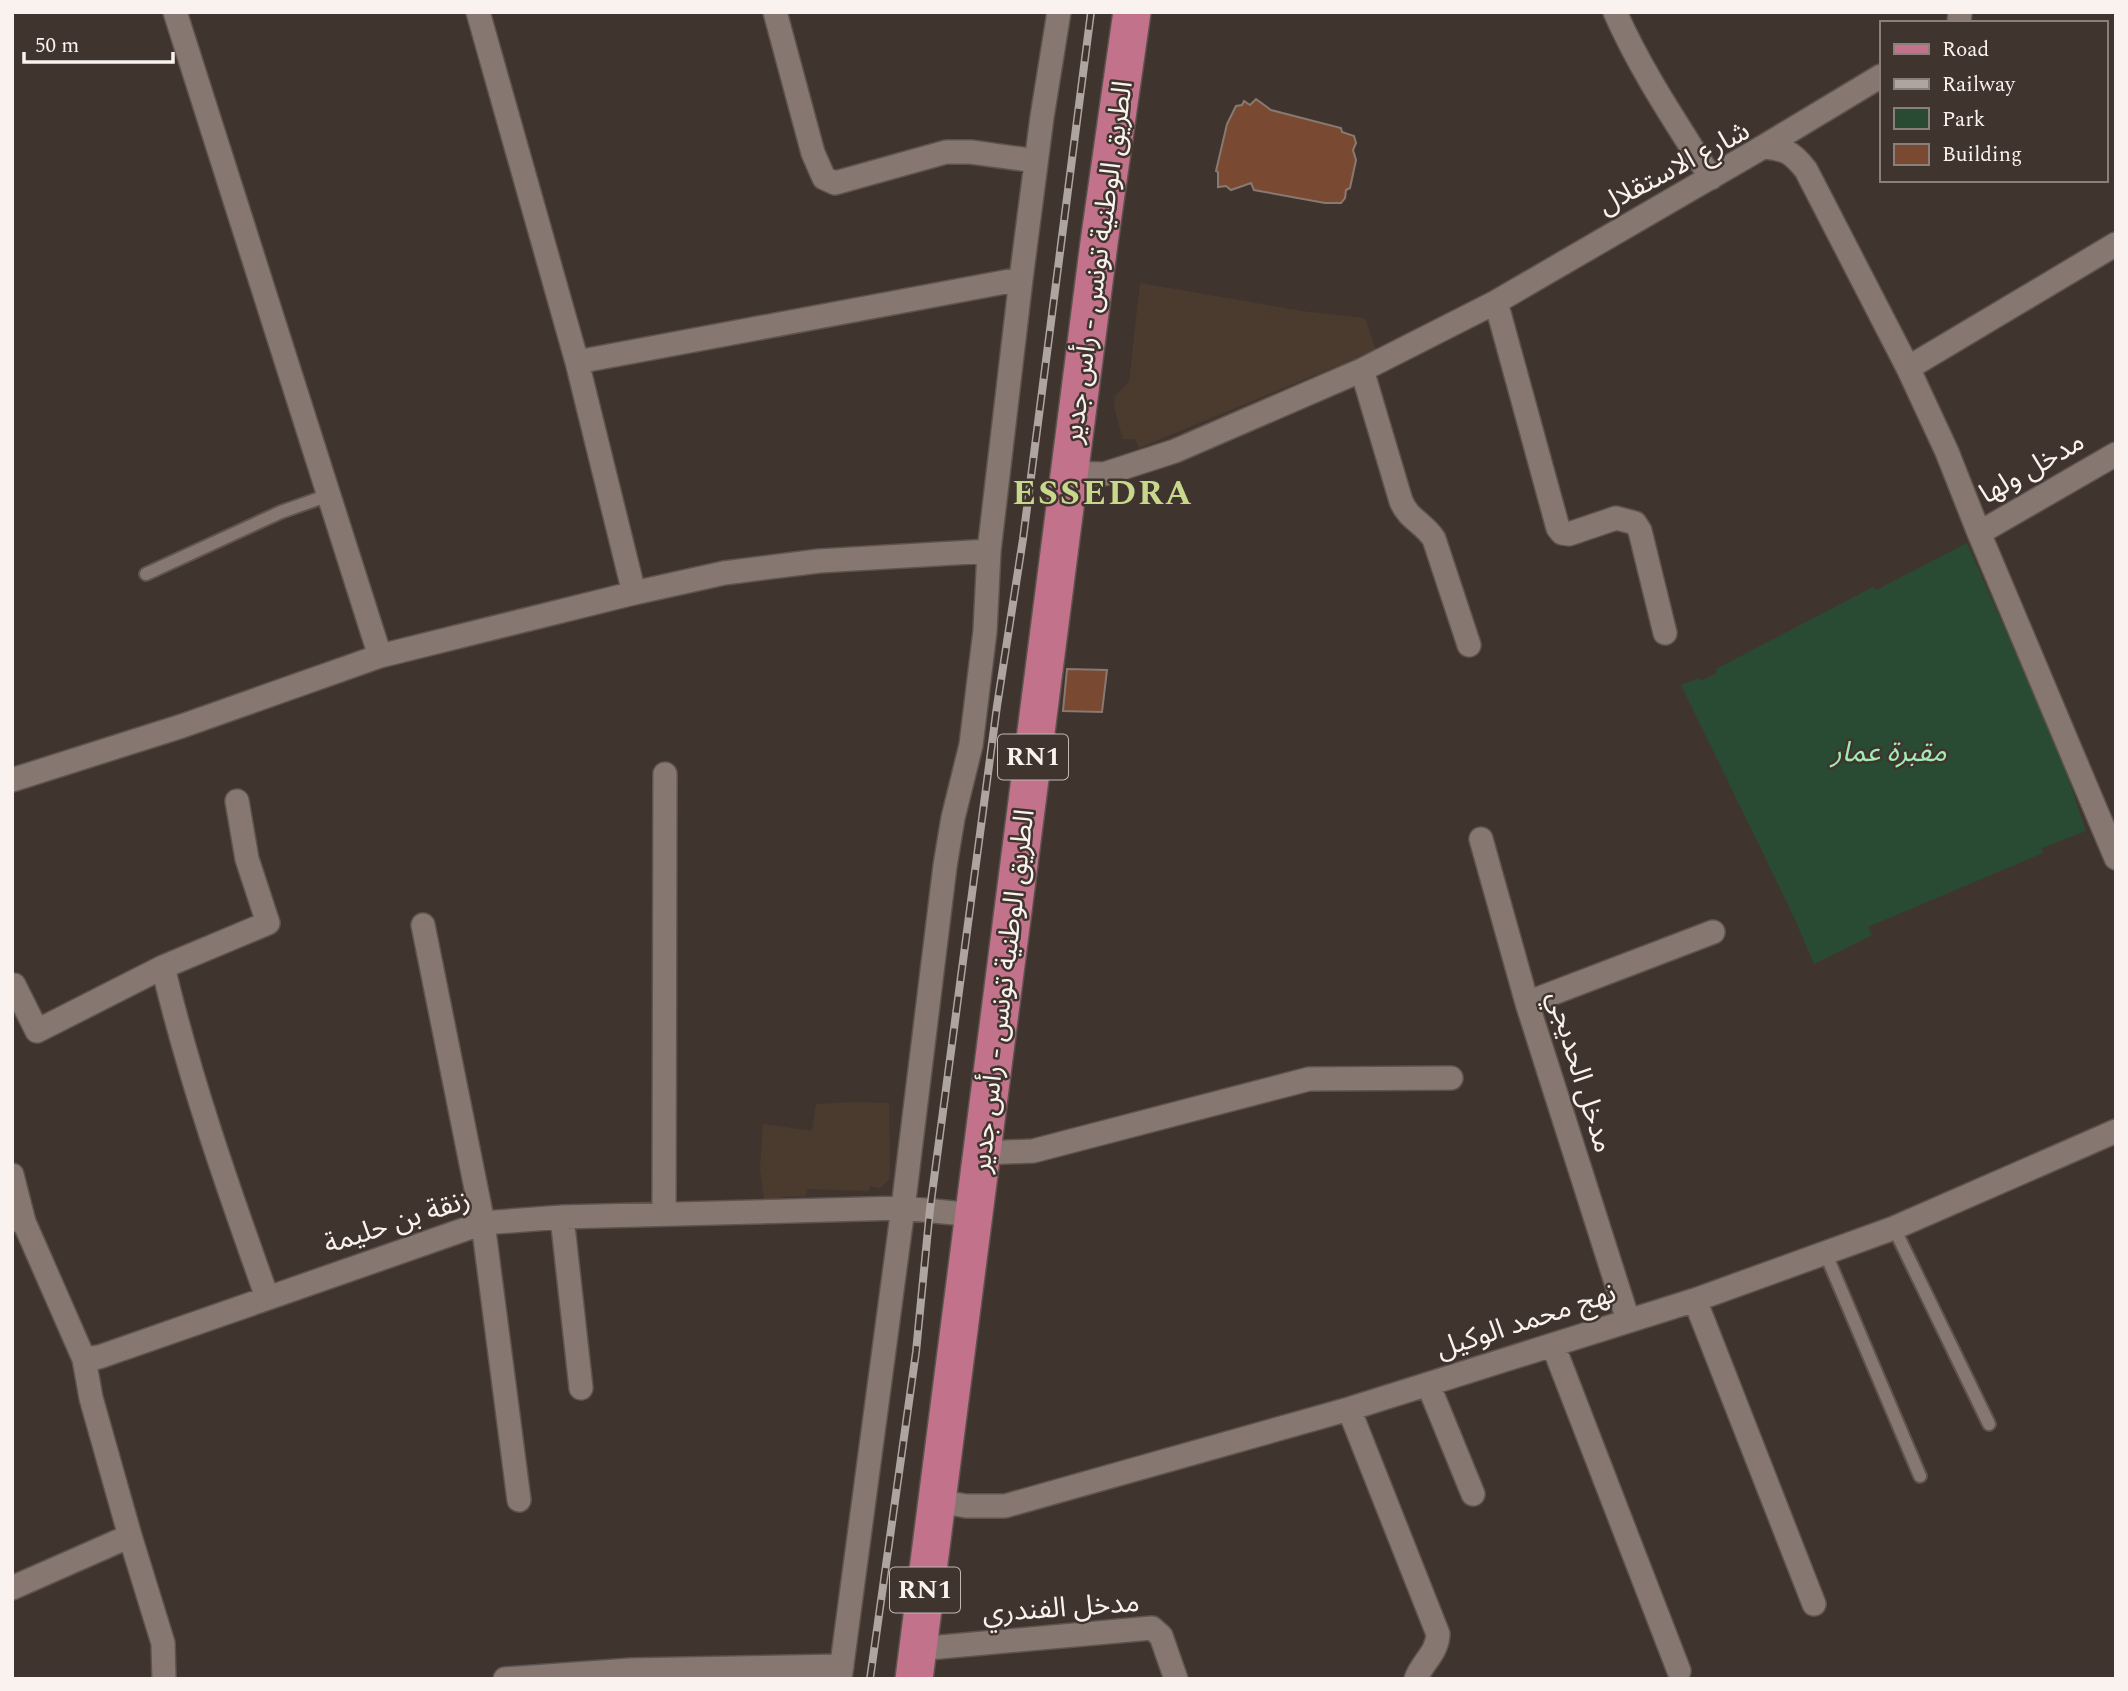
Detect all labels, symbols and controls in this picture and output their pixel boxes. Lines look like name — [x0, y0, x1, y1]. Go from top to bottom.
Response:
scale bar — [24, 21, 173, 65]
legend — [1880, 21, 2107, 182]
text: 50 m — [35, 30, 79, 62]
text: Road — [1942, 34, 1989, 66]
text: Railway — [1942, 69, 2016, 101]
street label: الطريق الوطنية تونس - رأس جدير — [1051, 78, 1145, 447]
text: Park — [1942, 104, 1986, 136]
street label: شارع الاستقلال — [1590, 110, 1758, 226]
text: Building — [1942, 139, 2022, 171]
street label: مدخل ولها — [1971, 420, 2093, 516]
district label: ESSEDRA — [1012, 467, 1194, 520]
park label: مقبرة عمار — [1830, 731, 1947, 774]
road number: RN1 — [998, 734, 1068, 779]
street label: الطريق الوطنية تونس - رأس جدير — [959, 807, 1047, 1176]
street label: مدخل الحديجي — [1535, 986, 1625, 1158]
street label: زنقة بن حليمة — [318, 1178, 476, 1266]
street label: نهج محمد الوكيل — [1430, 1272, 1622, 1370]
road number: RN1 — [890, 1568, 960, 1612]
street label: مدخل الفندري — [981, 1581, 1141, 1635]

